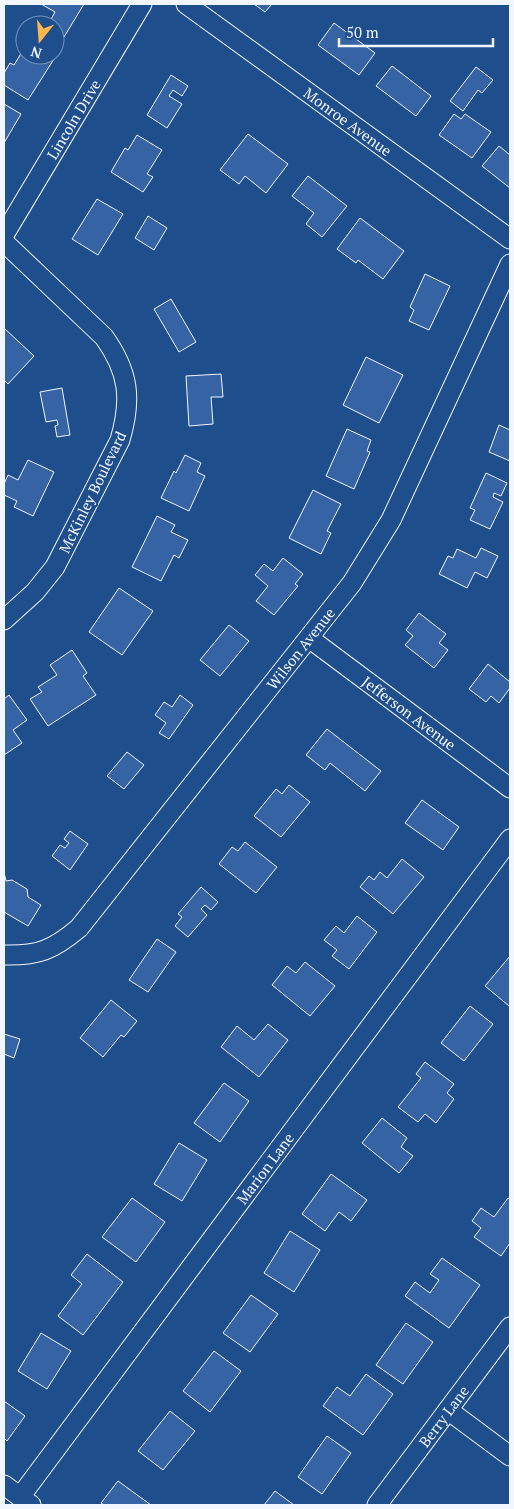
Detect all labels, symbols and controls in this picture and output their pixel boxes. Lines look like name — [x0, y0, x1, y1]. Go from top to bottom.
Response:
north arrow — [15, 15, 65, 65]
scale bar — [339, 15, 493, 47]
text: 50 m — [346, 22, 379, 42]
text: N — [28, 42, 44, 64]
street label: Lincoln Drive — [42, 76, 105, 163]
street label: Monroe Avenue — [300, 83, 396, 160]
street label: McKinley Boulevard — [54, 428, 130, 556]
street label: Wilson Avenue — [262, 603, 339, 693]
street label: Jefferson Avenue — [358, 671, 460, 754]
street label: Marion Lane — [232, 1128, 298, 1208]
street label: Berry Lane — [414, 1381, 473, 1451]

